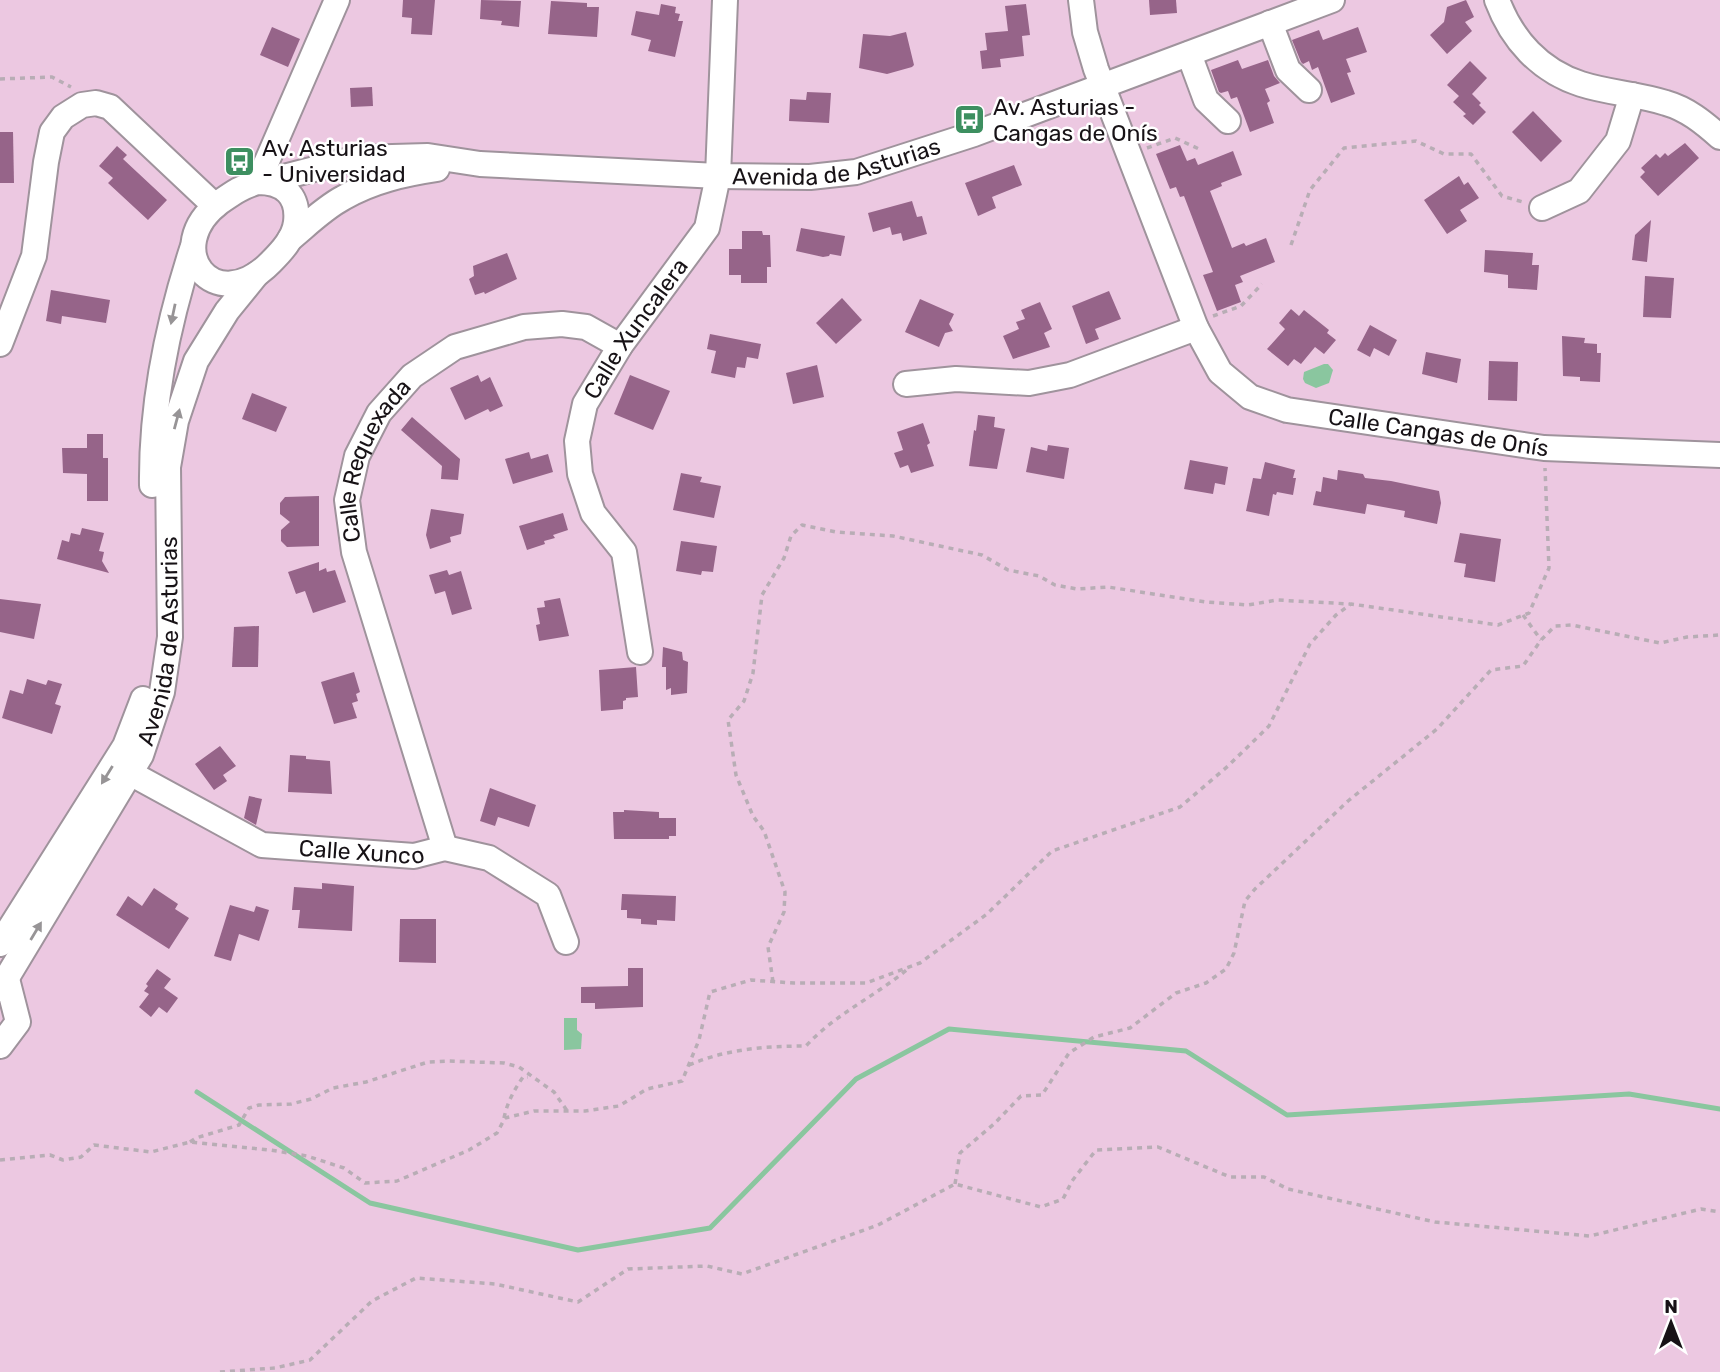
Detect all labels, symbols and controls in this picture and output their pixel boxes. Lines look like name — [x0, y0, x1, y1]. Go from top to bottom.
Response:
place label: Av. Asturias - Cangas de Onís — [993, 93, 1158, 147]
bus stop icon: Av. Asturias - Cangas de Onís — [953, 103, 987, 137]
street label: Avenida de Asturias — [732, 132, 944, 191]
place label: Av. Asturias - Universidad — [262, 134, 406, 188]
bus stop icon: Av. Asturias - Universidad — [222, 144, 256, 178]
street label: Calle Xuncalera — [577, 253, 694, 404]
one-way arrow — [167, 303, 178, 325]
street label: Calle Requexada — [333, 373, 417, 544]
street label: Calle Cangas de Onís — [1326, 402, 1551, 463]
one-way arrow — [172, 408, 183, 430]
street label: Avenida de Asturias — [131, 536, 184, 749]
one-way arrow — [100, 766, 113, 785]
street label: Calle Xunco — [298, 834, 427, 870]
one-way arrow — [29, 921, 42, 940]
north arrow — [1636, 1288, 1706, 1358]
text: N — [1664, 1295, 1678, 1318]

